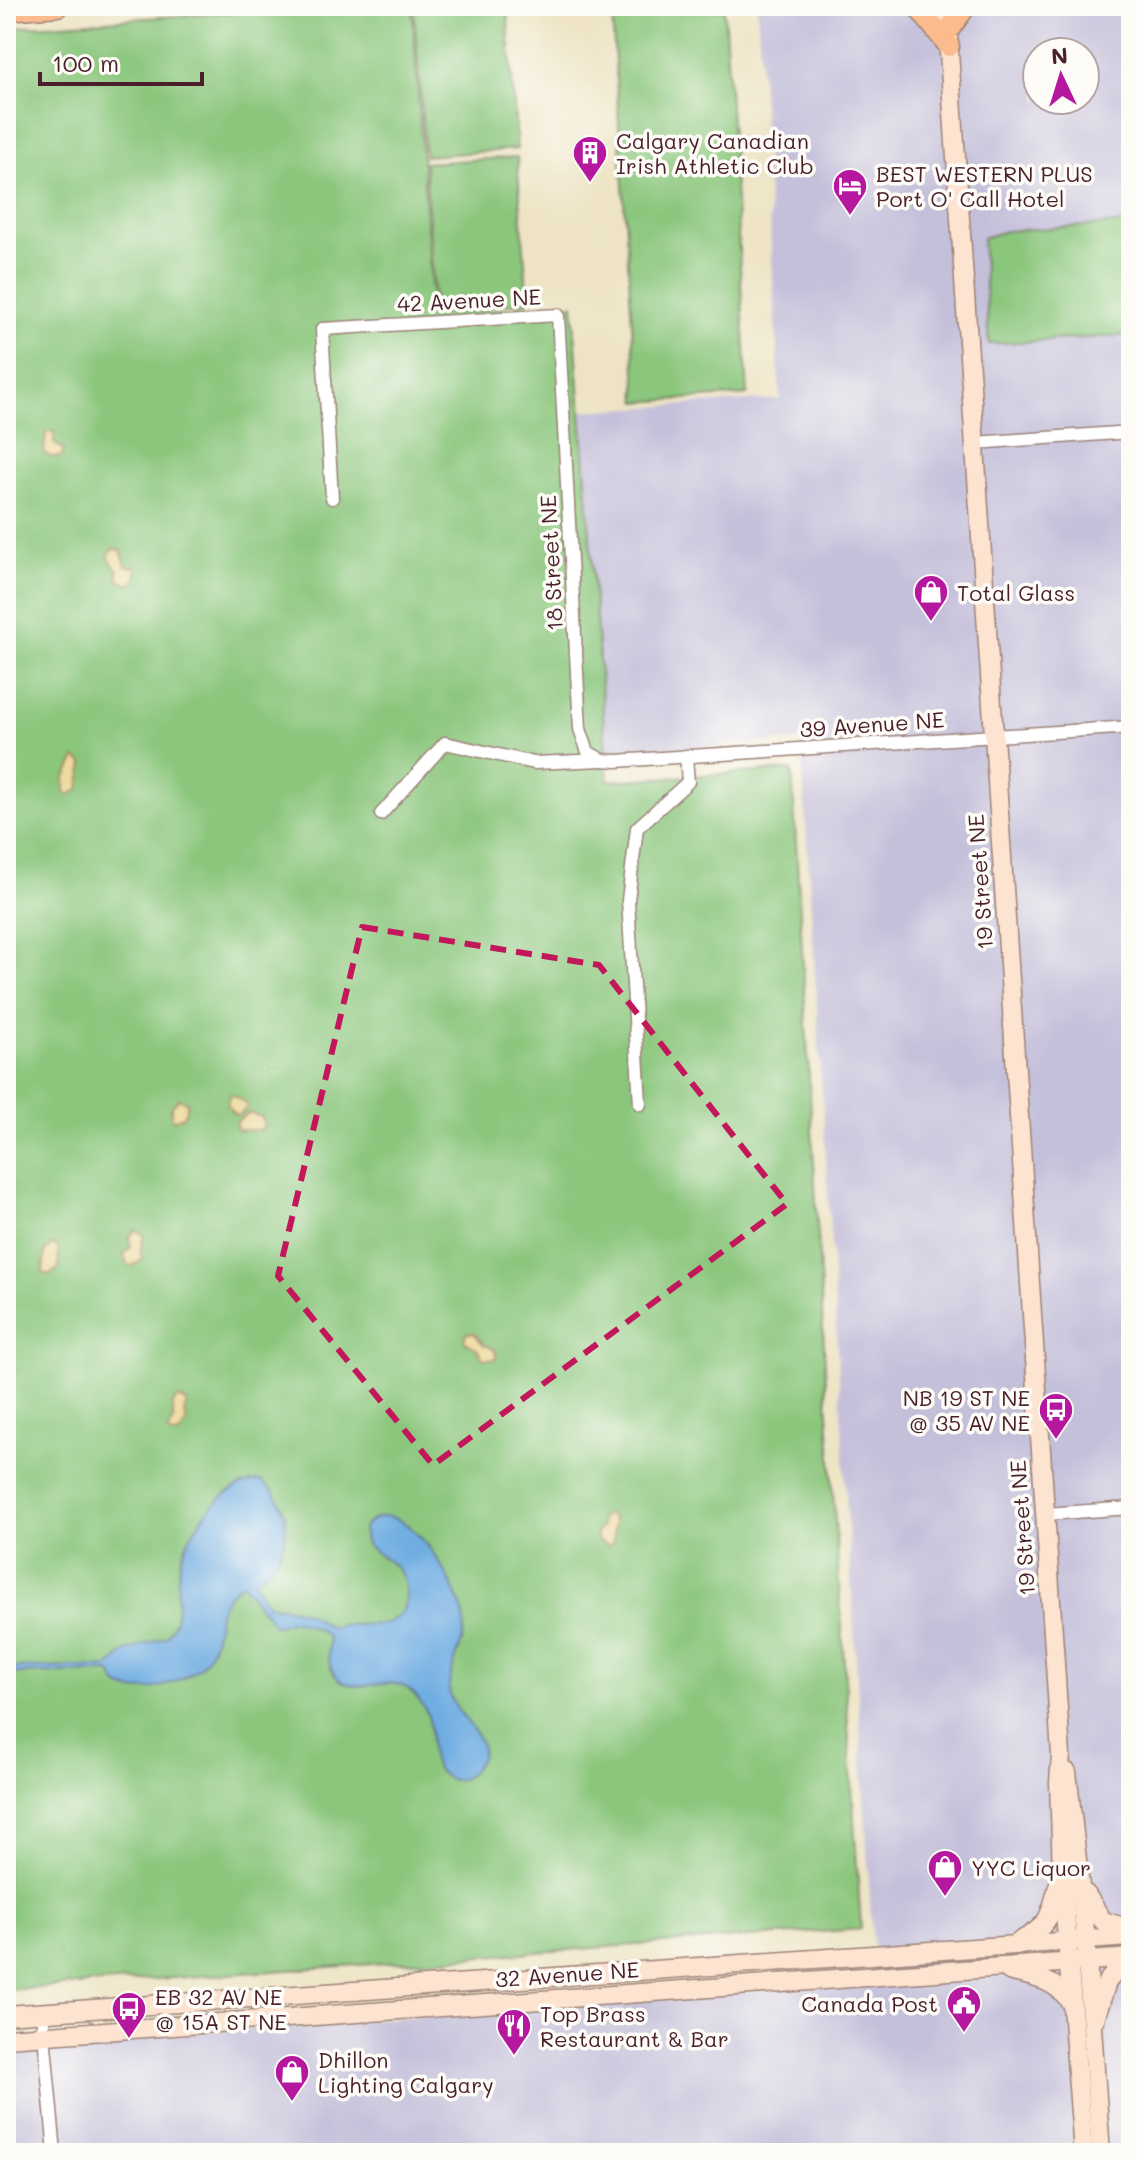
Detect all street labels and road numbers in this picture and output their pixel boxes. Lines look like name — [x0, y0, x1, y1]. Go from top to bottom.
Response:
street label: 42 Avenue NE — [396, 282, 542, 318]
street label: 18 Street NE — [533, 494, 569, 632]
street label: 39 Avenue NE — [799, 704, 945, 744]
street label: 19 Street NE — [961, 813, 999, 951]
street label: 19 Street NE — [1003, 1459, 1041, 1597]
street label: 32 Avenue NE — [494, 1955, 640, 1993]

